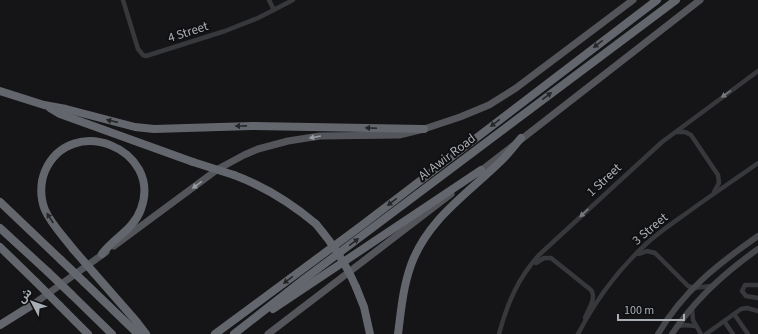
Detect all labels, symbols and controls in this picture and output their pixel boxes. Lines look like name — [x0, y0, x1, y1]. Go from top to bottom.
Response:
street label: 4 Street — [165, 17, 211, 47]
one-way arrow — [593, 40, 604, 48]
one-way arrow — [721, 90, 732, 98]
one-way arrow — [542, 92, 553, 101]
one-way arrow — [105, 118, 118, 124]
one-way arrow — [490, 119, 500, 127]
one-way arrow — [234, 123, 247, 129]
one-way arrow — [364, 125, 377, 131]
street label: Al Awir Road — [415, 129, 479, 185]
one-way arrow — [309, 134, 322, 140]
street label: 1 Street — [583, 159, 626, 201]
one-way arrow — [192, 181, 202, 189]
one-way arrow — [386, 198, 397, 206]
street label: 3 Street — [628, 208, 672, 249]
one-way arrow — [579, 209, 589, 218]
one-way arrow — [46, 212, 53, 224]
one-way arrow — [348, 238, 359, 246]
one-way arrow — [282, 276, 293, 284]
north arrow — [12, 282, 52, 322]
text: ش — [14, 285, 35, 306]
scale bar — [618, 296, 684, 322]
text: 100 m — [624, 302, 654, 319]

